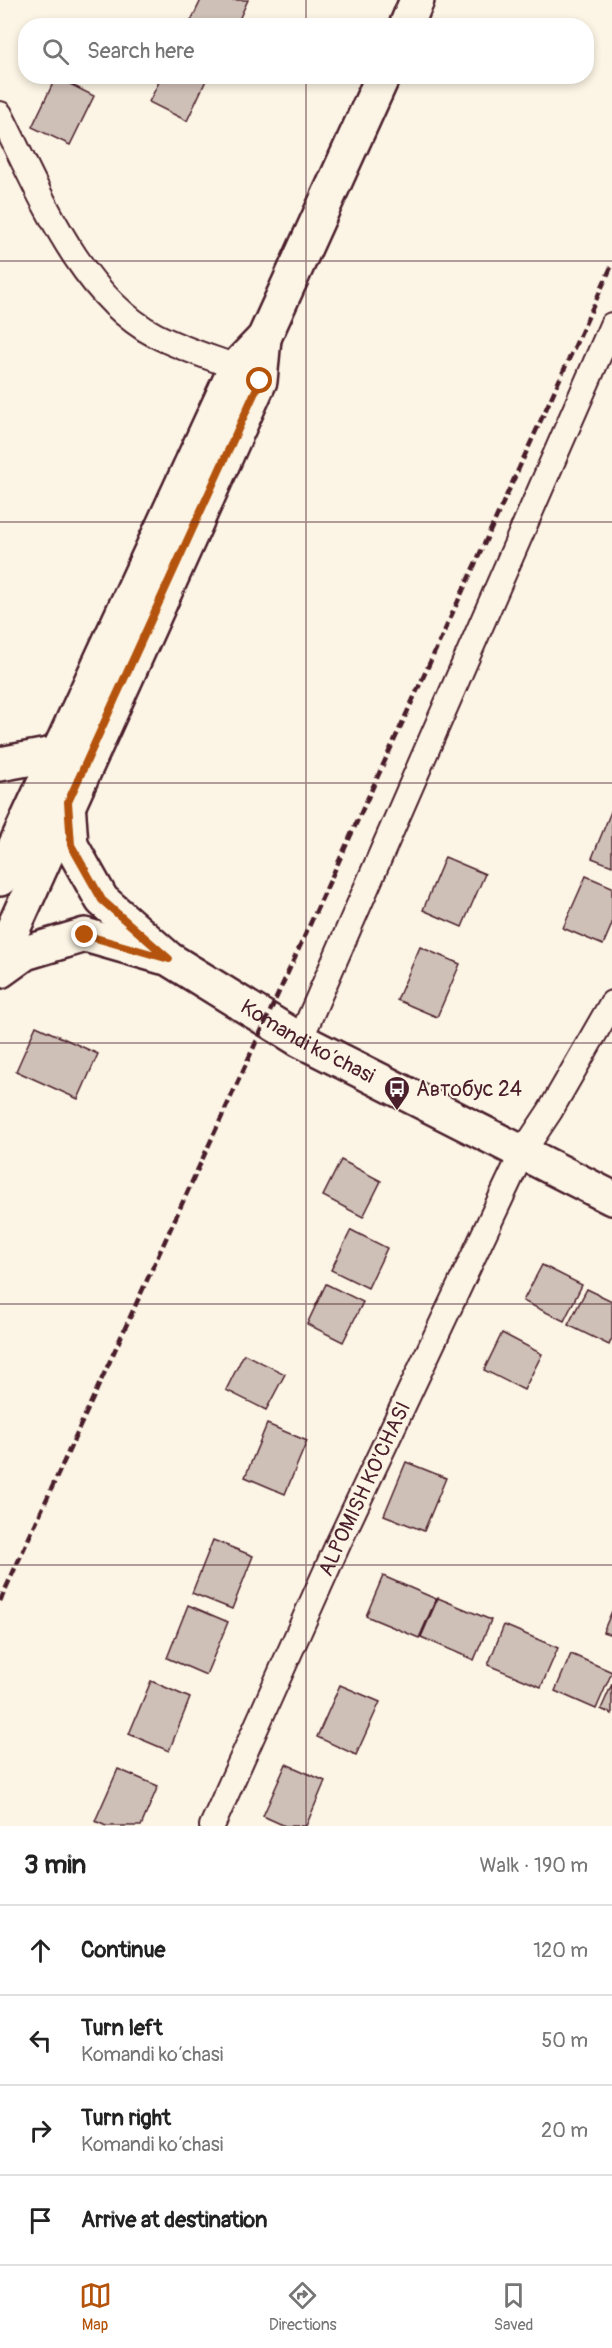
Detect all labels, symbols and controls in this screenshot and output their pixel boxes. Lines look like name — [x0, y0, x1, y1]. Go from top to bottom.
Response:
search box — [18, 18, 594, 84]
icon: search — [39, 35, 72, 68]
text: Search here — [87, 37, 194, 65]
route start — [246, 367, 272, 393]
route end — [71, 921, 97, 947]
street label: Komandi ko‘chasi — [236, 993, 380, 1089]
bus stop icon: Автобус 24 — [382, 1074, 412, 1112]
place label: Автобус 24 — [416, 1076, 522, 1103]
street label: ALPOMISH KO'CHASI — [312, 1397, 417, 1580]
text: 3 min — [24, 1849, 86, 1881]
text: Walk · 190 m — [480, 1853, 588, 1878]
icon: ahead — [24, 1934, 57, 1967]
text: Continue — [81, 1936, 165, 1964]
text: 120 m — [533, 1938, 588, 1963]
text: Turn left — [81, 2014, 163, 2042]
icon: left — [24, 2024, 57, 2057]
text: 50 m — [541, 2028, 588, 2053]
text: Komandi ko‘chasi — [81, 2042, 223, 2067]
text: Turn right — [81, 2104, 171, 2132]
icon: right — [24, 2114, 57, 2147]
text: 20 m — [541, 2118, 588, 2143]
text: Komandi ko‘chasi — [81, 2132, 223, 2157]
icon: arrive — [24, 2204, 57, 2237]
text: Arrive at destination — [81, 2206, 267, 2234]
tab: Map — [79, 2279, 112, 2335]
tab: Directions — [269, 2279, 337, 2335]
tab: Saved — [494, 2279, 533, 2335]

